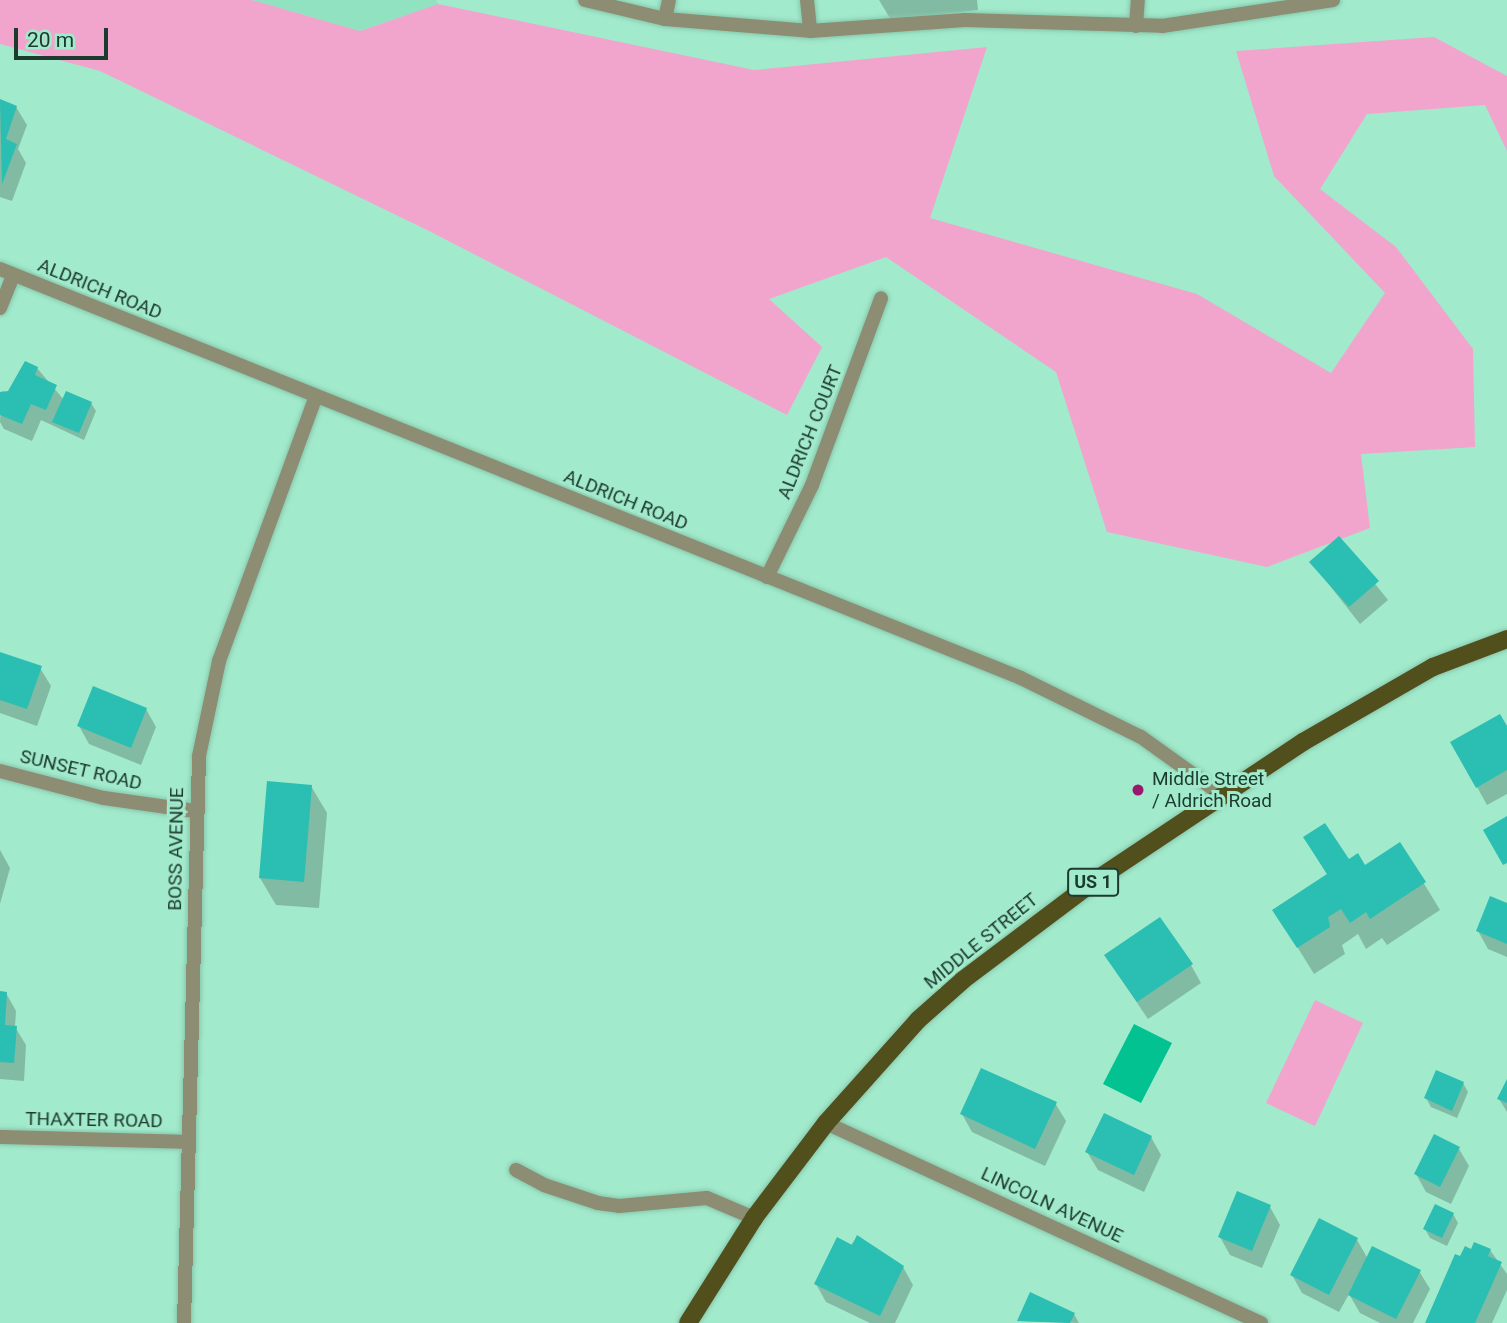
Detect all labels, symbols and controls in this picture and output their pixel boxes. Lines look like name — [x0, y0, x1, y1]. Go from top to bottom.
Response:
scale bar — [18, 14, 112, 58]
text: 20 m — [27, 28, 74, 52]
street label: ALDRICH ROAD — [35, 254, 165, 324]
street label: ALDRICH COURT — [773, 362, 847, 502]
street label: ALDRICH ROAD — [561, 465, 691, 535]
street label: SUNSET ROAD — [18, 745, 144, 795]
place label: Middle Street / Aldrich Road — [1152, 768, 1272, 812]
marker: Middle Street / Aldrich Road — [1130, 782, 1146, 798]
street label: BOSS AVENUE — [164, 787, 188, 911]
road number: US 1 — [1067, 868, 1119, 897]
street label: MIDDLE STREET — [919, 888, 1043, 994]
street label: THAXTER ROAD — [25, 1107, 163, 1133]
street label: LINCOLN AVENUE — [977, 1162, 1127, 1248]

